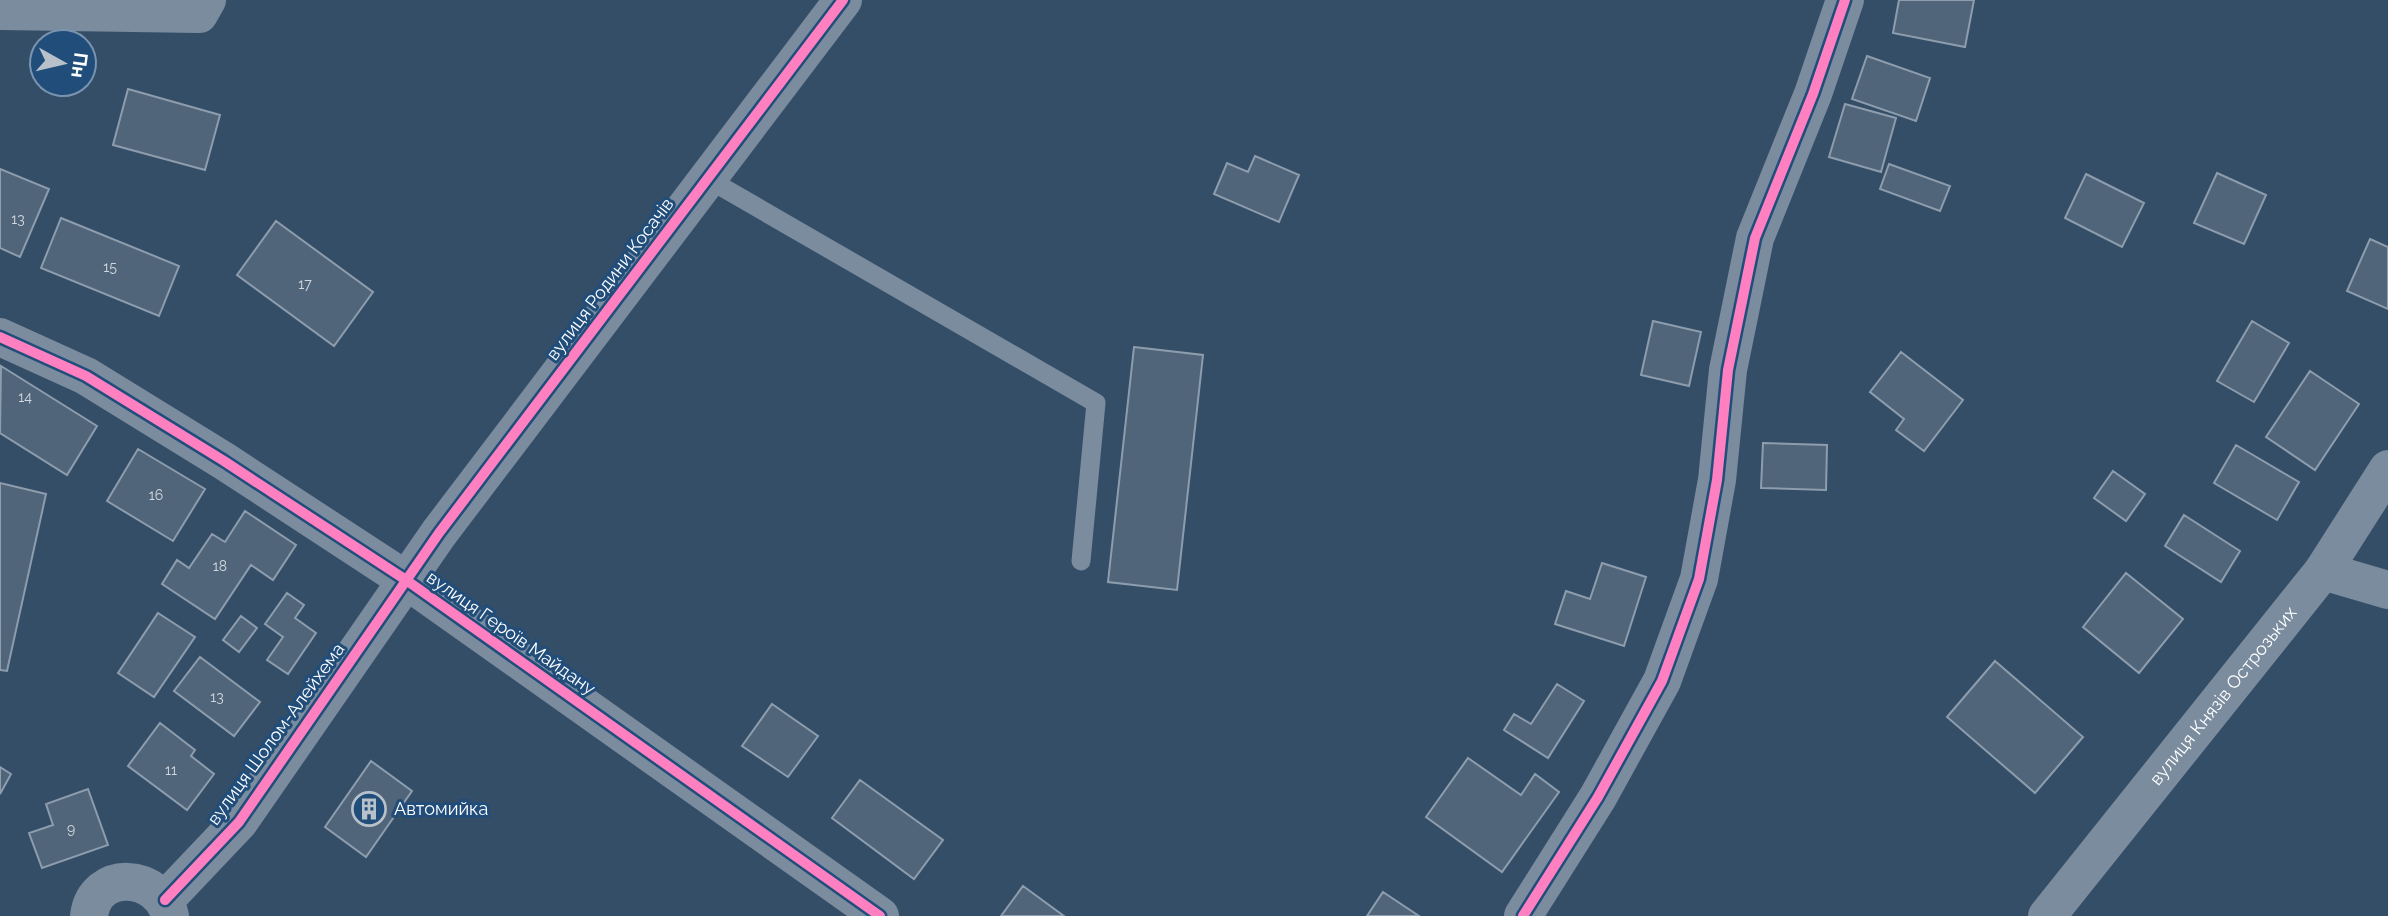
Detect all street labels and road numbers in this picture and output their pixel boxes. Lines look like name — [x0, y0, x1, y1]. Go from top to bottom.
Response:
street label: вулиця Родини Косачів — [542, 193, 677, 364]
street label: вулиця Героїв Майдану — [423, 566, 600, 699]
street label: вулиця Князів Острозьких — [2145, 602, 2300, 789]
street label: вулиця Шолом-Алейхема — [203, 639, 349, 829]

